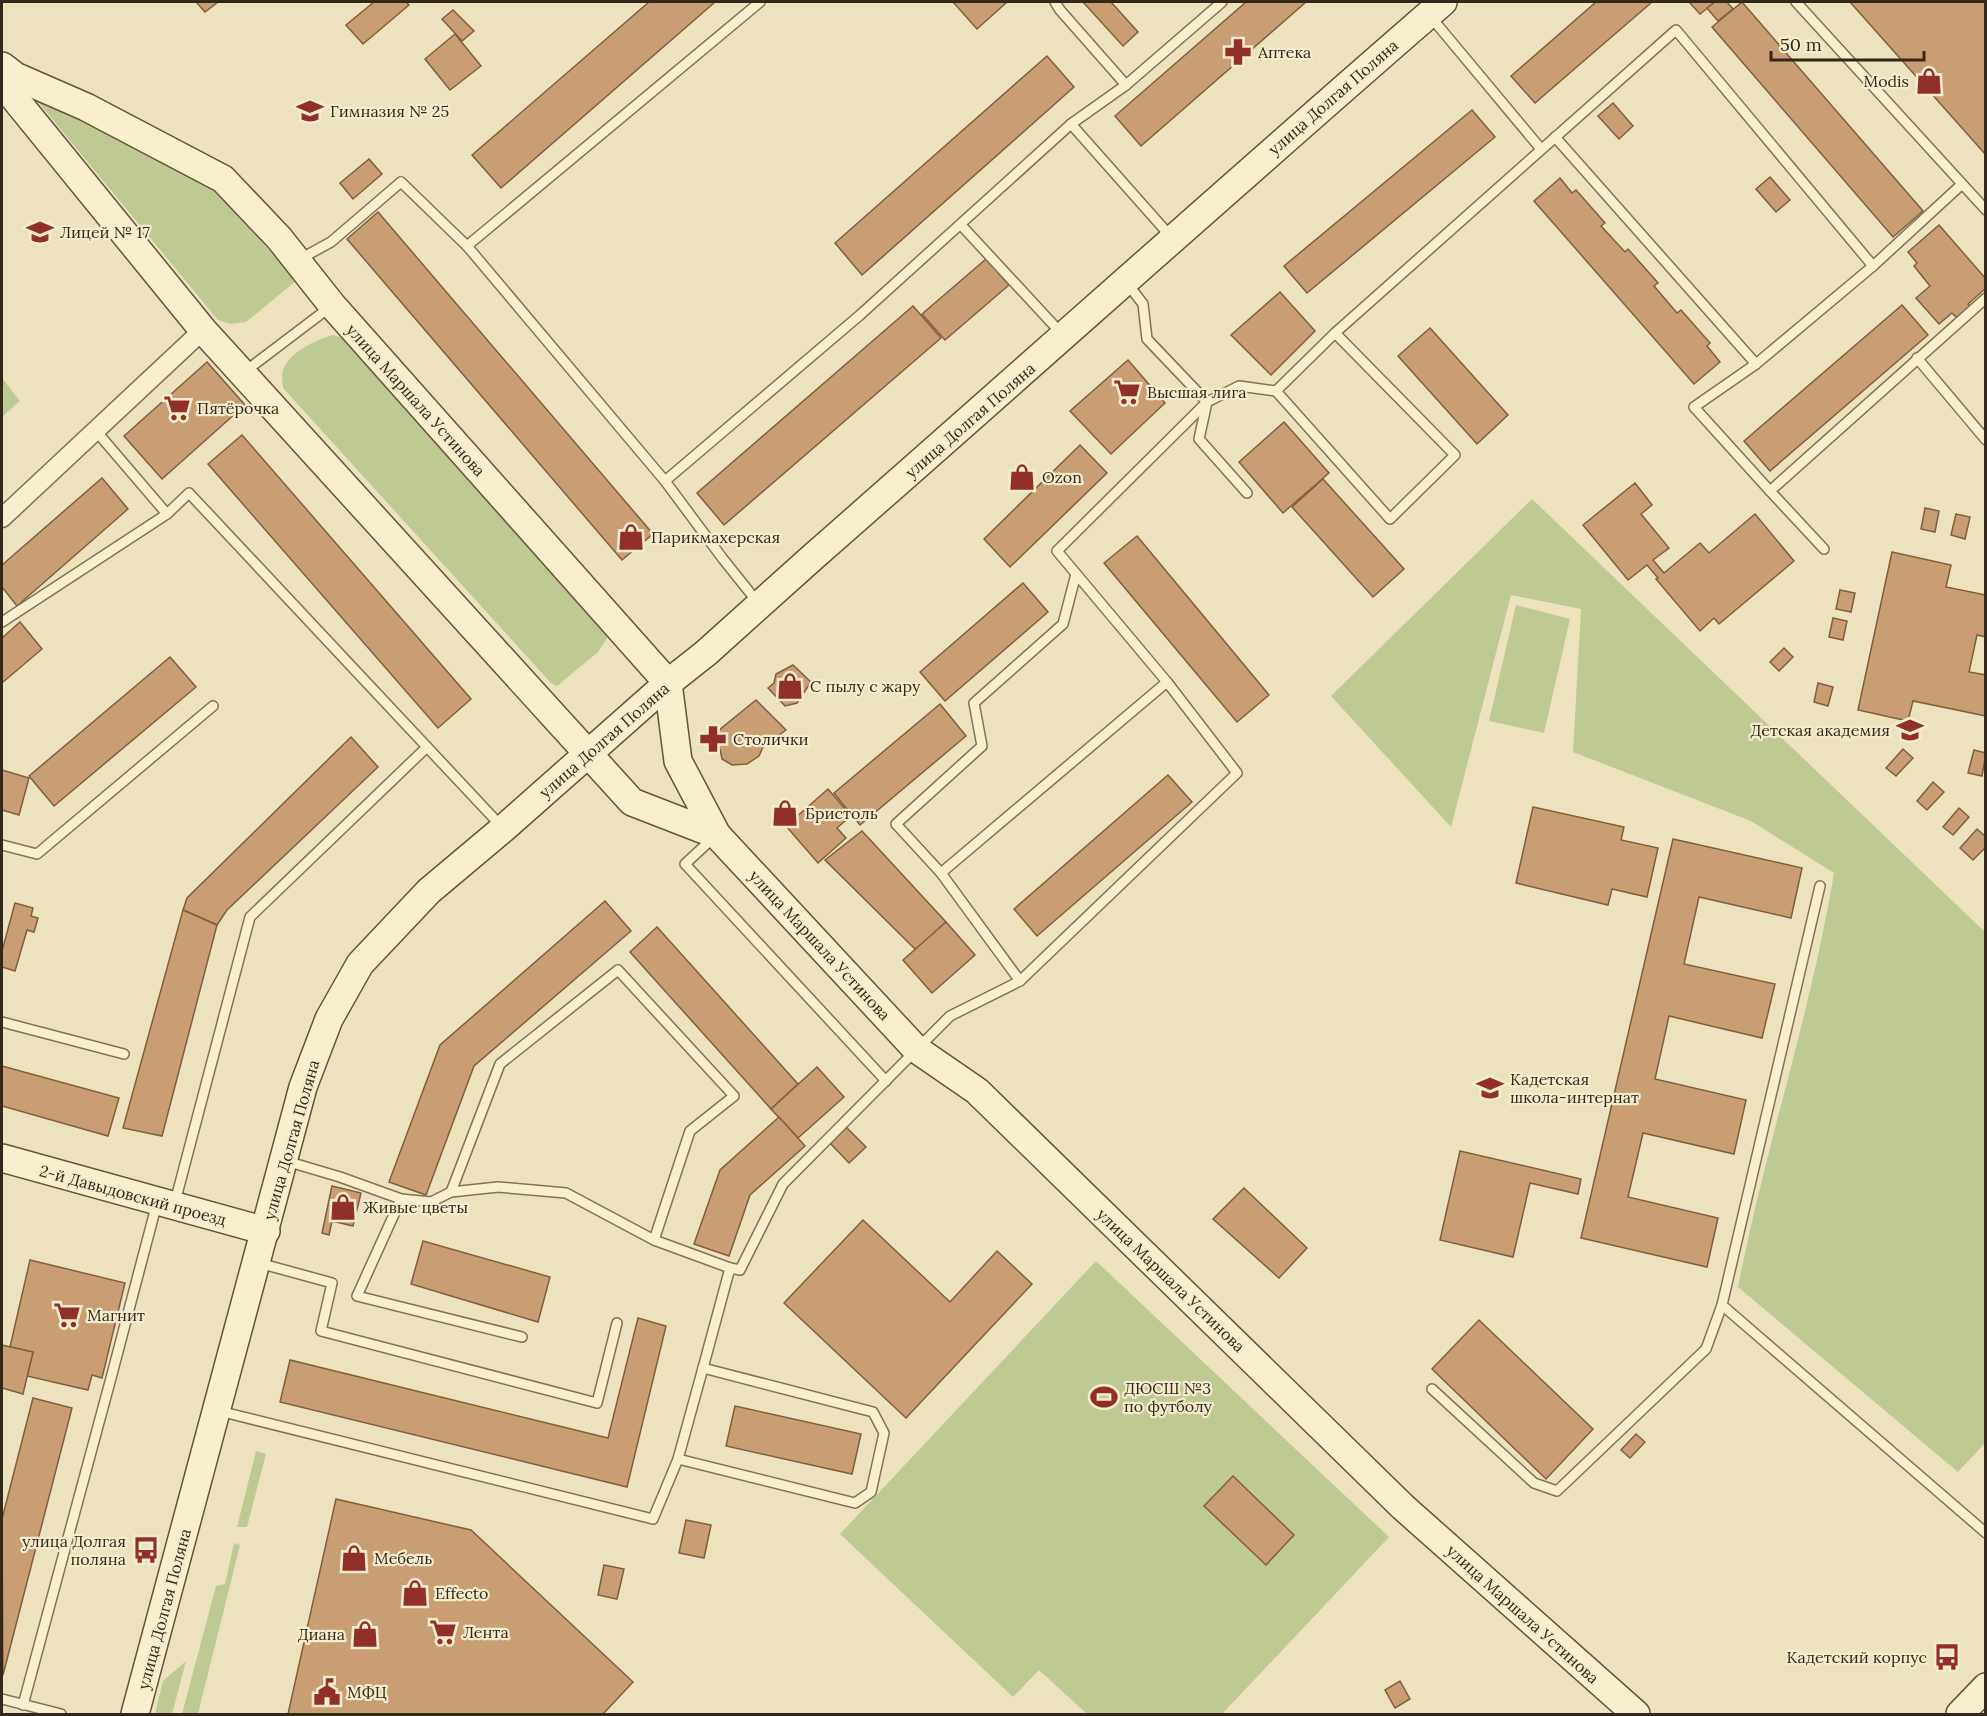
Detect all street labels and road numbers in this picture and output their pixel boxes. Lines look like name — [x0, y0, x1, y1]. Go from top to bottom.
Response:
street label: улица Долгая Поляна — [1264, 35, 1402, 159]
street label: улица Маршала Устинова — [342, 320, 490, 480]
street label: улица Долгая Поляна — [901, 358, 1039, 482]
street label: улица Долгая Поляна — [535, 678, 673, 802]
street label: улица Маршала Устинова — [745, 866, 895, 1024]
street label: улица Долгая Поляна — [259, 1058, 323, 1222]
street label: 2-й Давыдовский проезд — [37, 1160, 229, 1230]
street label: улица Маршала Устинова — [1093, 1204, 1249, 1356]
street label: улица Долгая Поляна — [133, 1526, 195, 1692]
street label: улица Маршала Устинова — [1443, 1540, 1603, 1688]

